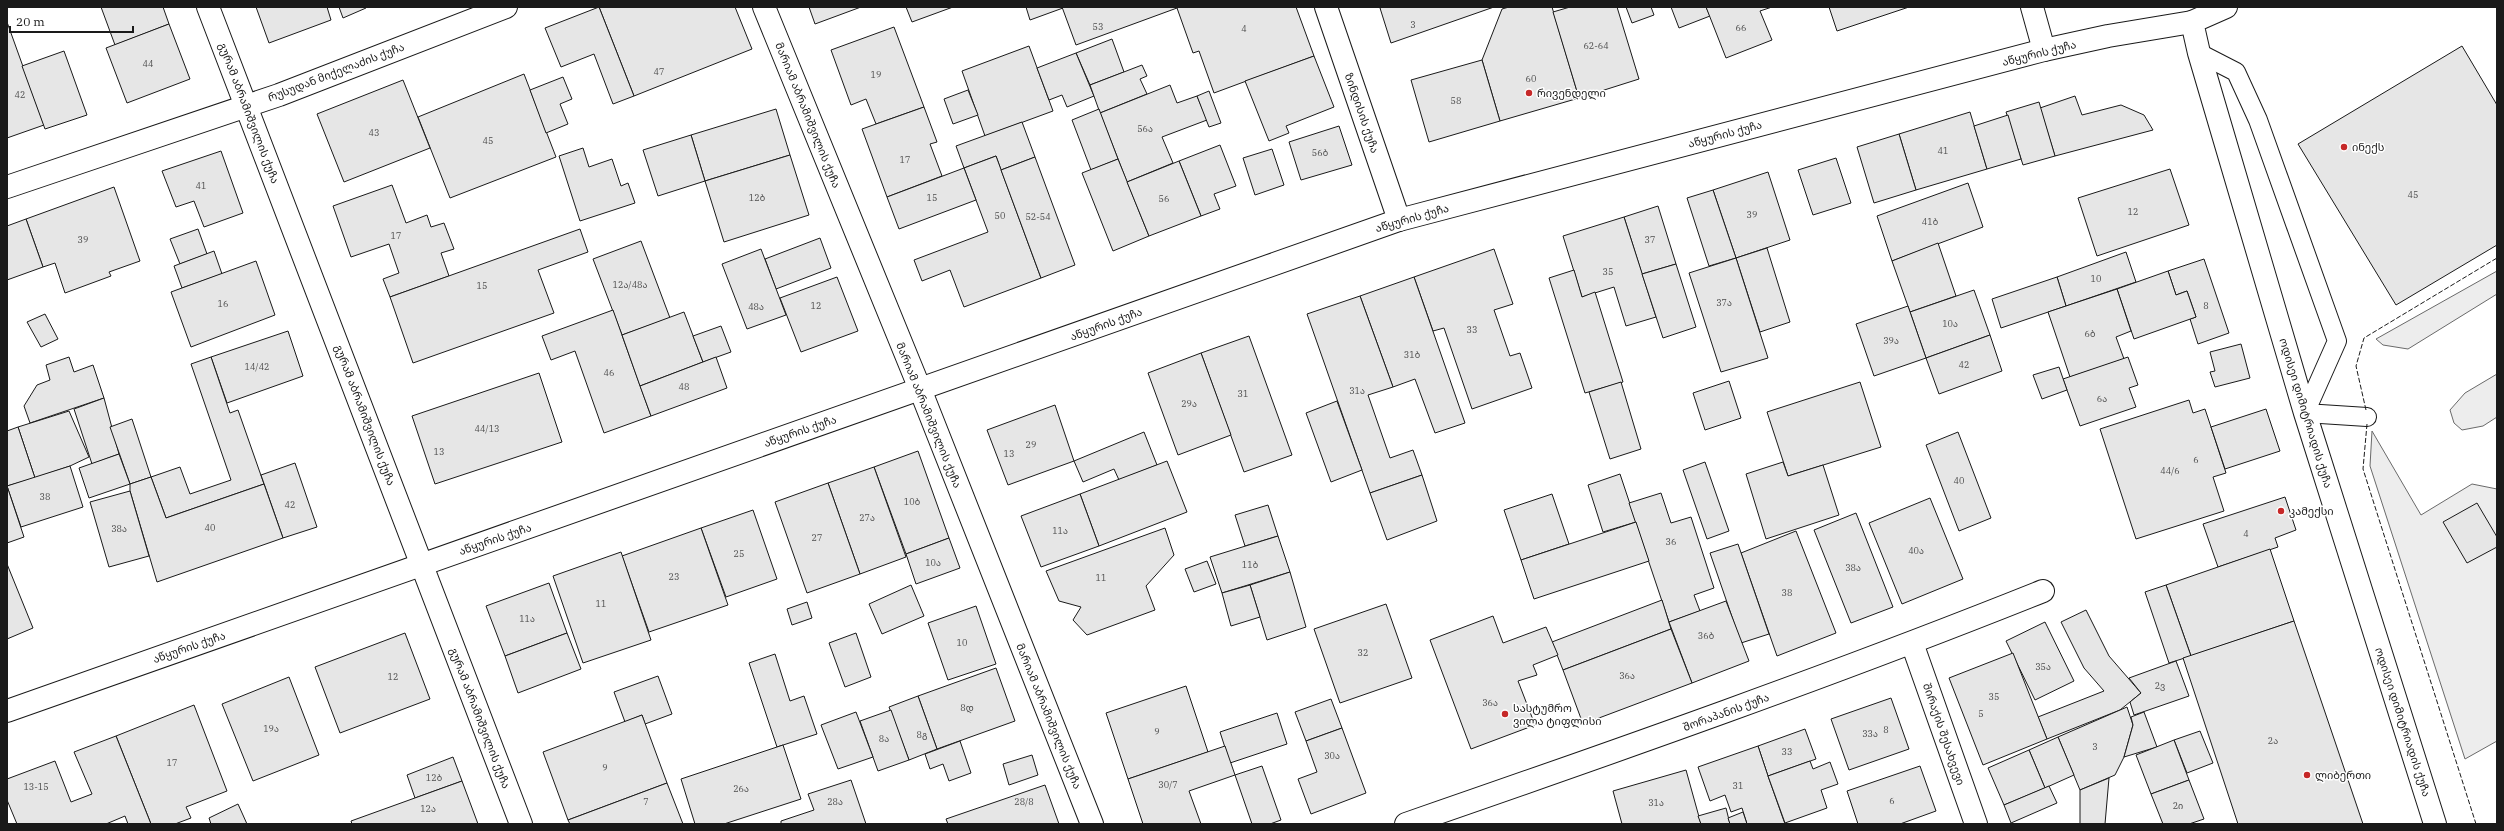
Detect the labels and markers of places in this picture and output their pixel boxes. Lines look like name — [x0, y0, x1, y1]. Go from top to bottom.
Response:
place label: რივენდელი — [1537, 86, 1606, 100]
marker: რივენდელი — [1524, 88, 1534, 98]
place label: ინექს — [2352, 140, 2385, 154]
marker: ინექს — [2339, 142, 2349, 152]
place label: კამექსი — [2289, 504, 2334, 518]
marker: კამექსი — [2276, 506, 2286, 516]
place label: სასტუმრო ვილა ტიფლისი — [1513, 701, 1602, 728]
marker: სასტუმრო ვილა ტიფლისი — [1500, 709, 1510, 719]
place label: ლიბერთი — [2315, 768, 2371, 782]
marker: ლიბერთი — [2302, 770, 2312, 780]

